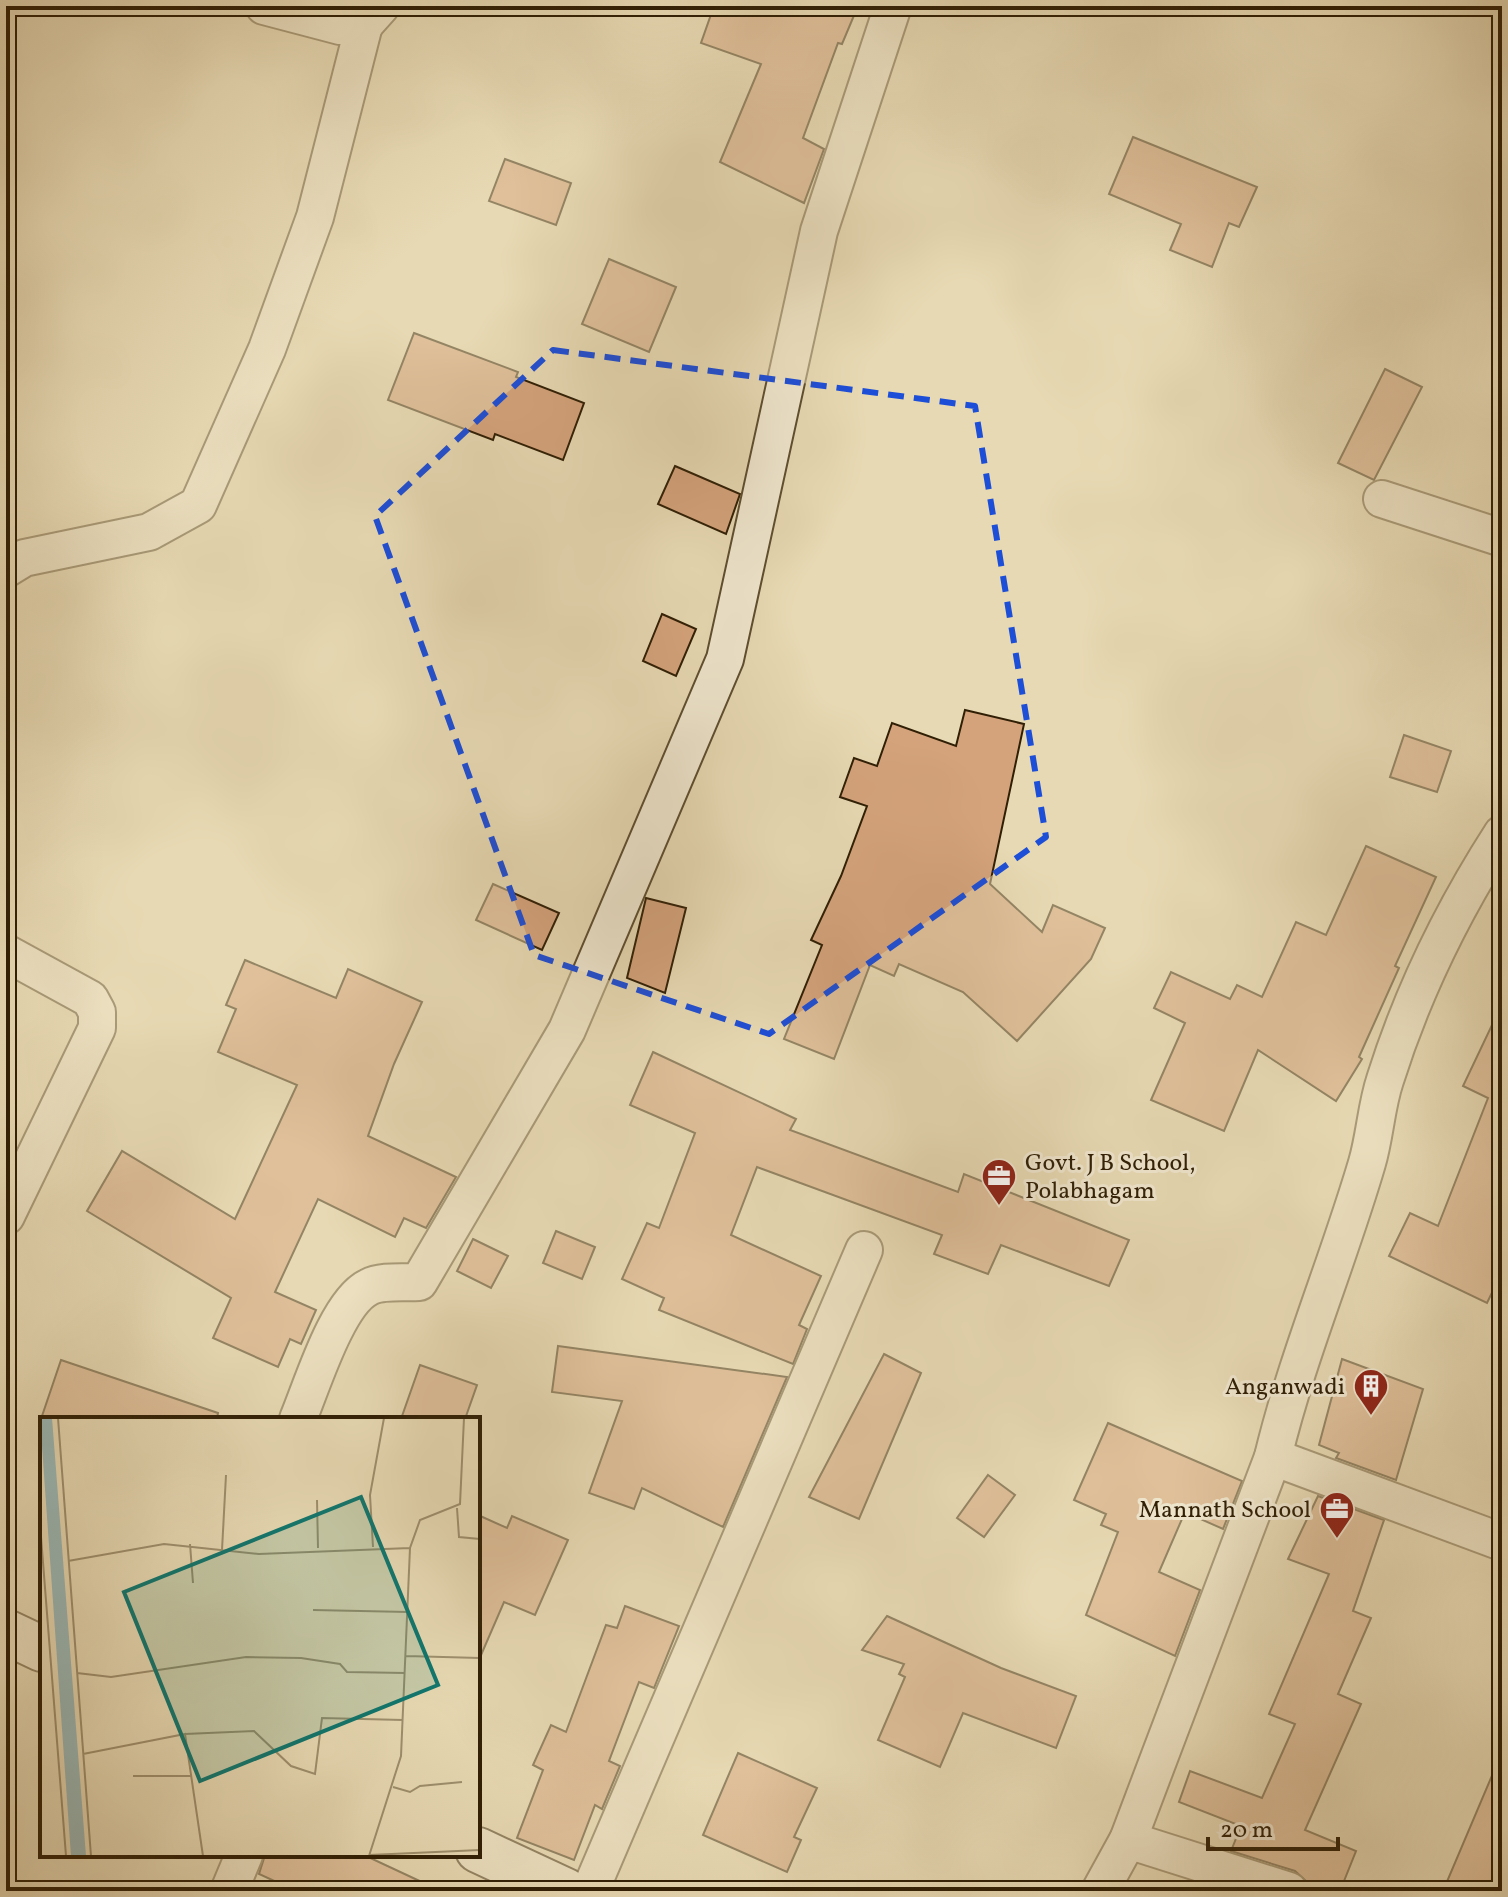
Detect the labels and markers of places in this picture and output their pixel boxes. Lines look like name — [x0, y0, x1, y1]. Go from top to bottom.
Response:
place label: Govt. J B School, Polabhagam — [1025, 1147, 1195, 1209]
office icon: Govt. J B School, Polabhagam — [980, 1157, 1018, 1207]
building icon: Anganwadi — [1352, 1367, 1390, 1417]
place label: Anganwadi — [1225, 1371, 1345, 1405]
office icon: Mannath School — [1318, 1490, 1356, 1540]
place label: Mannath School — [1139, 1494, 1311, 1528]

